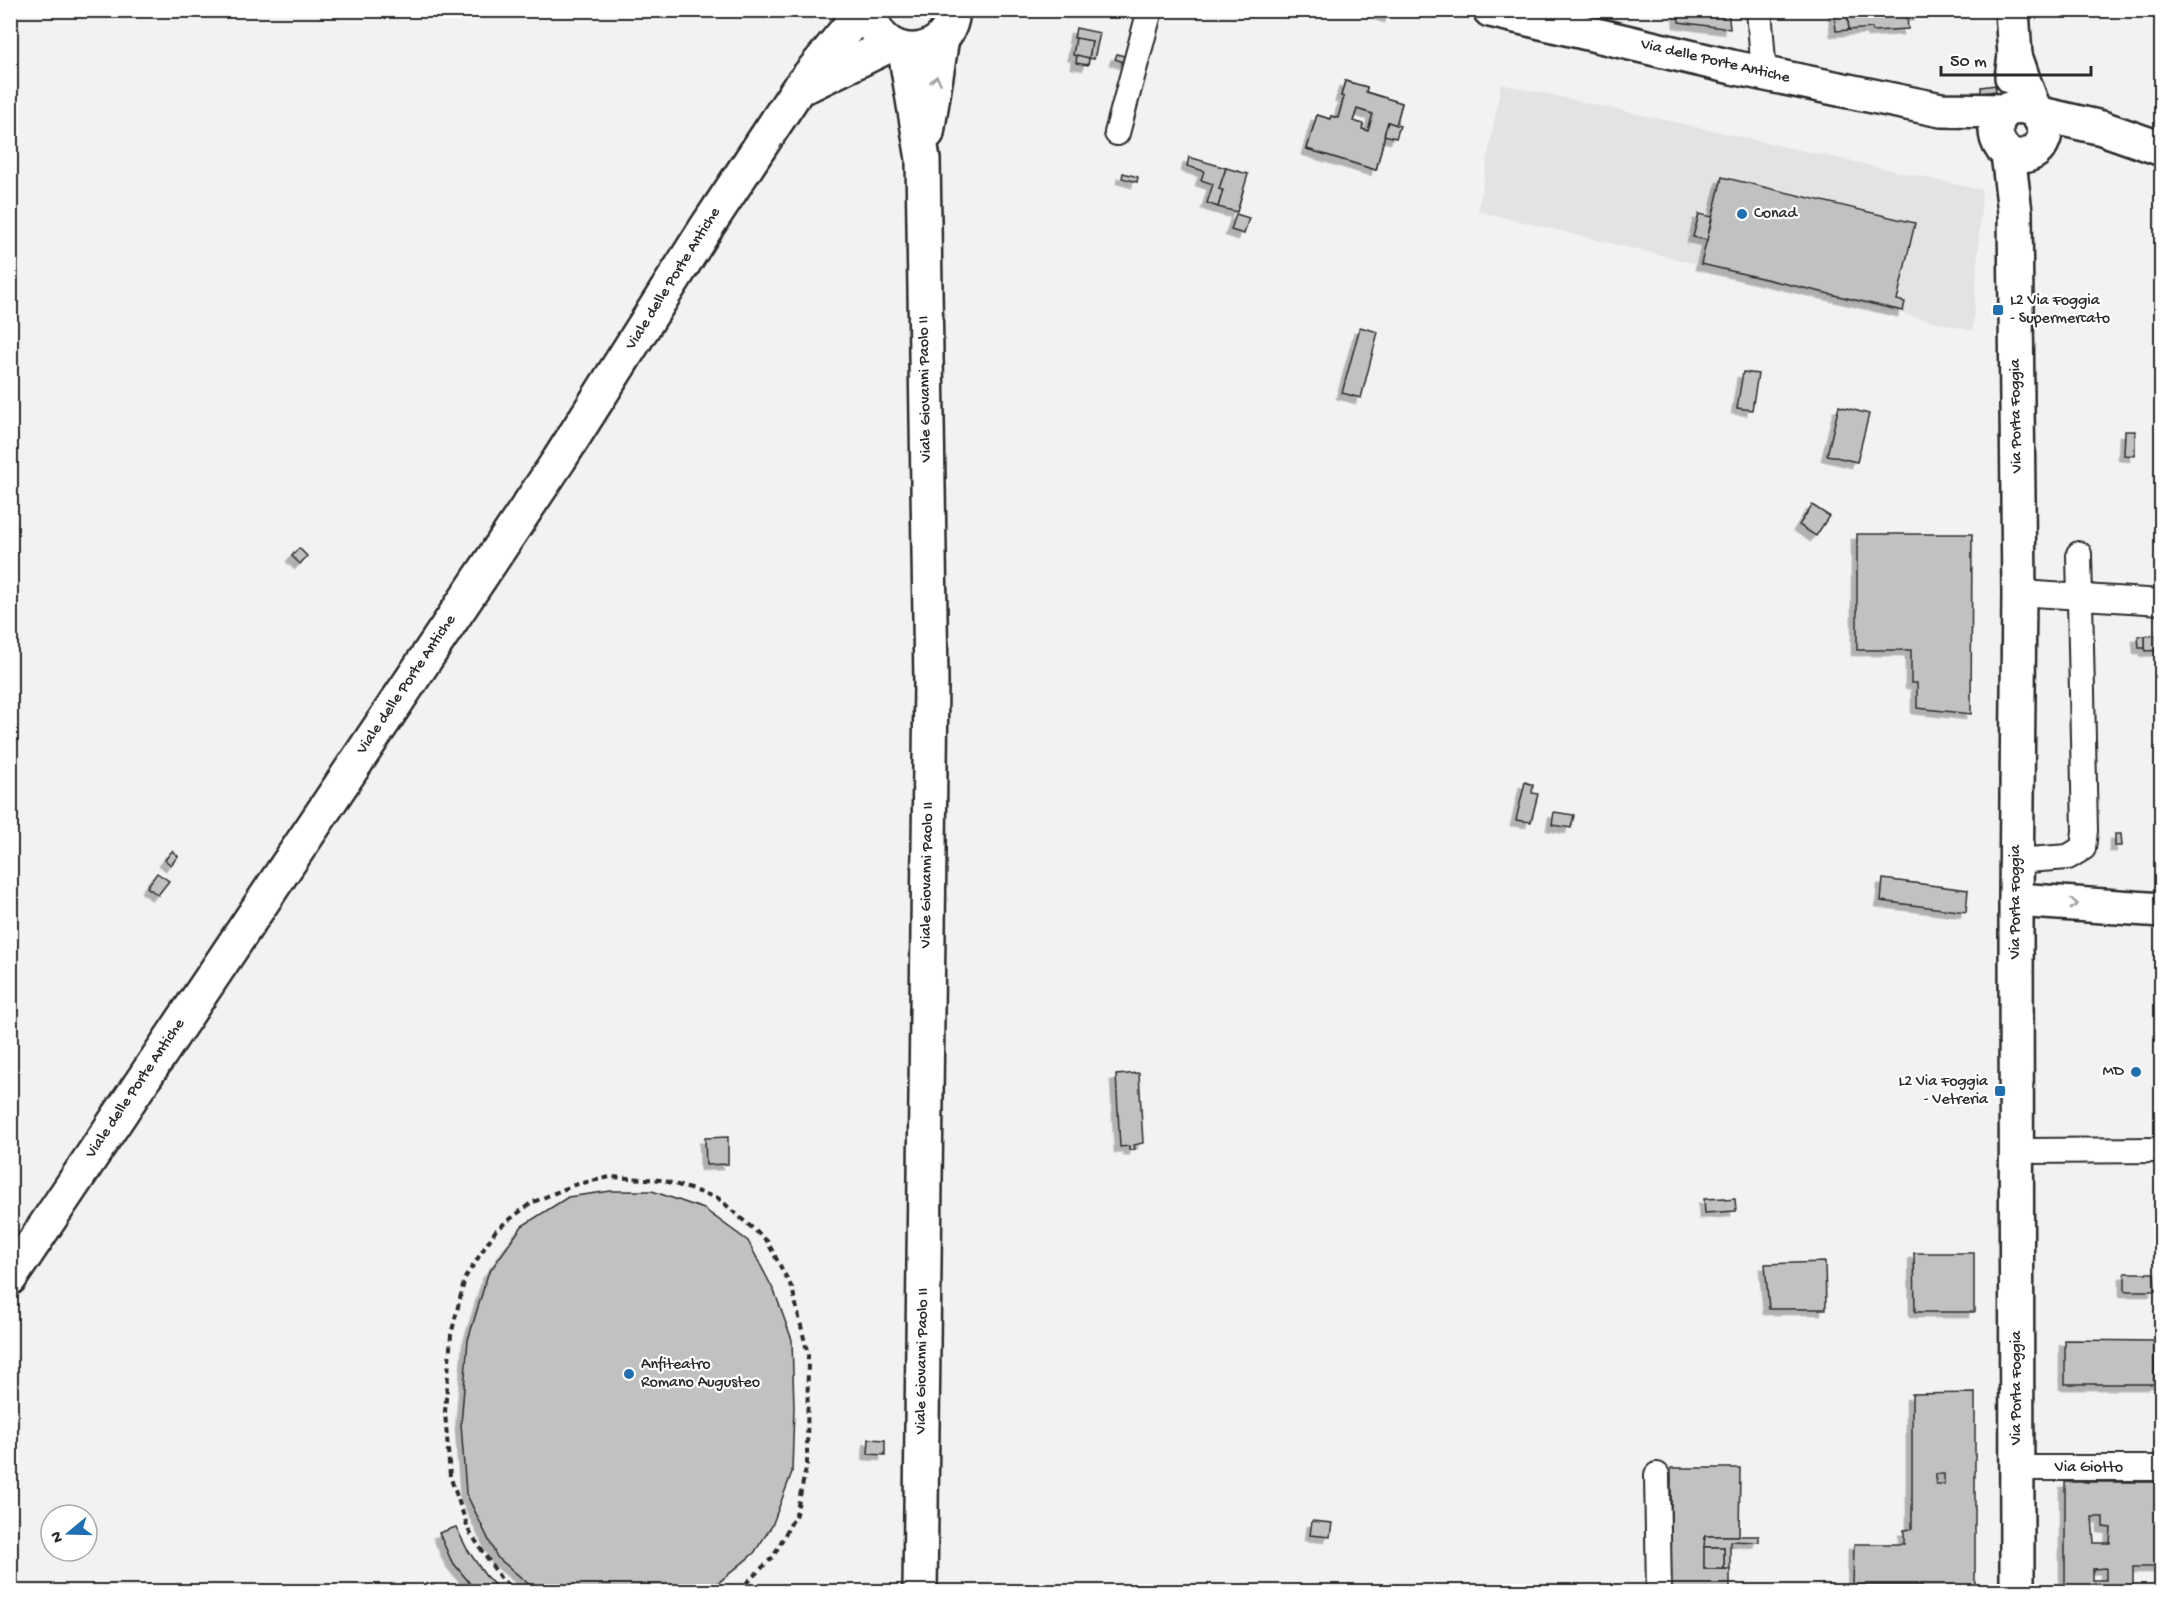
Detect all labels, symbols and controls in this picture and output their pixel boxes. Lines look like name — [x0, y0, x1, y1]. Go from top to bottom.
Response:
street label: Via delle Porte Antiche — [1638, 35, 1792, 89]
scale bar — [1941, 39, 2091, 77]
text: 50 m — [1950, 52, 1987, 73]
one-way arrow — [929, 75, 941, 85]
street label: Viale delle Porte Antiche — [622, 204, 726, 355]
place label: Conad — [1754, 205, 1798, 224]
marker: Conad — [1735, 207, 1749, 221]
place label: L2 Via Foggia - Supermercato — [2010, 292, 2110, 329]
marker: L2 Via Foggia - Supermercato — [1991, 303, 2005, 317]
street label: Viale Giovanni Paolo II — [915, 316, 937, 463]
street label: Via Porta Foggia — [2006, 358, 2028, 474]
street label: Viale delle Porte Antiche — [353, 611, 461, 759]
street label: Viale Giovanni Paolo II — [917, 802, 939, 949]
street label: Via Porta Foggia — [2007, 844, 2026, 960]
one-way arrow — [2069, 897, 2078, 910]
street label: Viale delle Porte Antiche — [82, 1015, 190, 1163]
place label: MD — [2102, 1063, 2125, 1082]
marker: MD — [2129, 1065, 2143, 1079]
place label: L2 Via Foggia - Vetreria — [1898, 1073, 1989, 1110]
marker: L2 Via Foggia - Vetreria — [1993, 1084, 2007, 1098]
street label: Viale Giovanni Paolo II — [912, 1288, 934, 1435]
street label: Via Porta Foggia — [2008, 1330, 2027, 1446]
place label: Anfiteatro Romano Augusteo — [641, 1356, 760, 1393]
marker: Anfiteatro Romano Augusteo — [622, 1367, 636, 1381]
street label: Via Giotto — [2054, 1459, 2123, 1478]
north arrow — [39, 1503, 99, 1563]
text: N — [47, 1528, 69, 1545]

